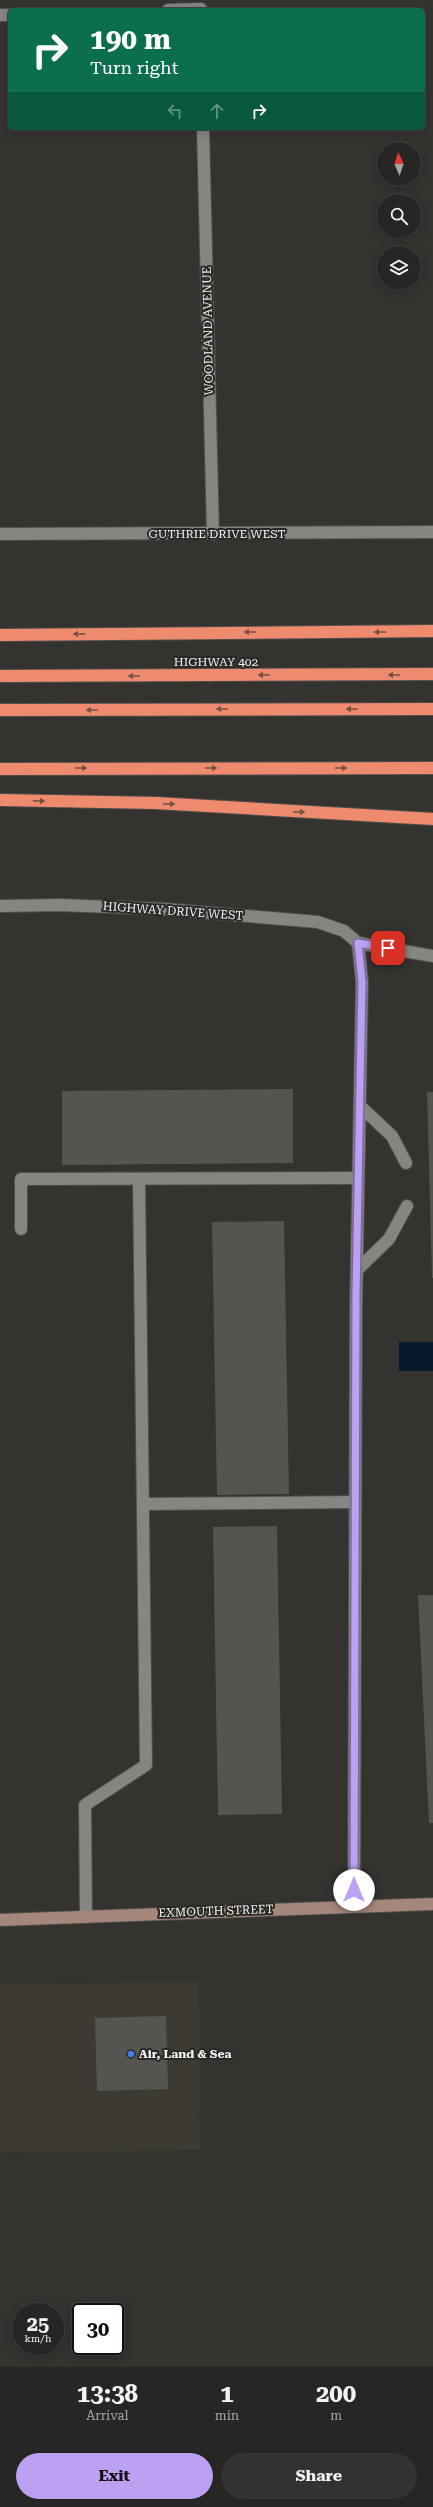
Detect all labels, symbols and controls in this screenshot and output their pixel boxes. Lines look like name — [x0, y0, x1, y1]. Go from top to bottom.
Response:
text: 190 m — [90, 23, 171, 56]
icon: right — [24, 24, 76, 76]
text: Turn right — [90, 57, 178, 78]
icon: left — [164, 100, 186, 122]
icon: ahead — [206, 100, 228, 122]
icon: right — [248, 100, 270, 122]
north arrow — [377, 142, 421, 186]
map controls — [377, 142, 421, 290]
button: search — [377, 194, 421, 238]
button: layers — [377, 246, 421, 290]
street label: WOODLAND AVENUE — [200, 266, 216, 396]
street label: GUTHRIE DRIVE WEST — [148, 527, 286, 541]
one-way arrow — [374, 628, 386, 635]
one-way arrow — [243, 629, 256, 635]
one-way arrow — [73, 630, 85, 637]
street label: HIGHWAY 402 — [174, 655, 259, 669]
one-way arrow — [257, 672, 270, 678]
one-way arrow — [387, 672, 400, 678]
one-way arrow — [127, 673, 140, 679]
one-way arrow — [215, 706, 228, 712]
one-way arrow — [345, 706, 358, 712]
one-way arrow — [85, 707, 98, 713]
one-way arrow — [75, 765, 88, 771]
one-way arrow — [205, 765, 218, 771]
one-way arrow — [335, 765, 348, 771]
one-way arrow — [33, 798, 46, 804]
one-way arrow — [163, 801, 175, 808]
one-way arrow — [293, 808, 305, 815]
street label: HIGHWAY DRIVE WEST — [102, 899, 244, 923]
pin — [371, 931, 405, 965]
icon: arrive — [377, 937, 399, 959]
position arrow — [333, 1869, 375, 1911]
street label: EXMOUTH STREET — [158, 1902, 274, 1920]
place label: Air, Land & Sea — [139, 2047, 231, 2061]
marker: Air, Land & Sea — [126, 2049, 136, 2059]
speed limit sign: 30 — [72, 2303, 124, 2355]
text: 25 — [27, 2312, 49, 2336]
text: km/h — [25, 2333, 51, 2344]
text: 13:38 — [77, 2380, 138, 2408]
text: 1 — [220, 2380, 234, 2408]
text: 200 — [316, 2380, 356, 2408]
text: Arrival — [86, 2408, 129, 2423]
text: min — [215, 2408, 239, 2423]
text: m — [330, 2408, 342, 2423]
button: Exit — [16, 2453, 213, 2499]
button: Share — [221, 2453, 417, 2499]

